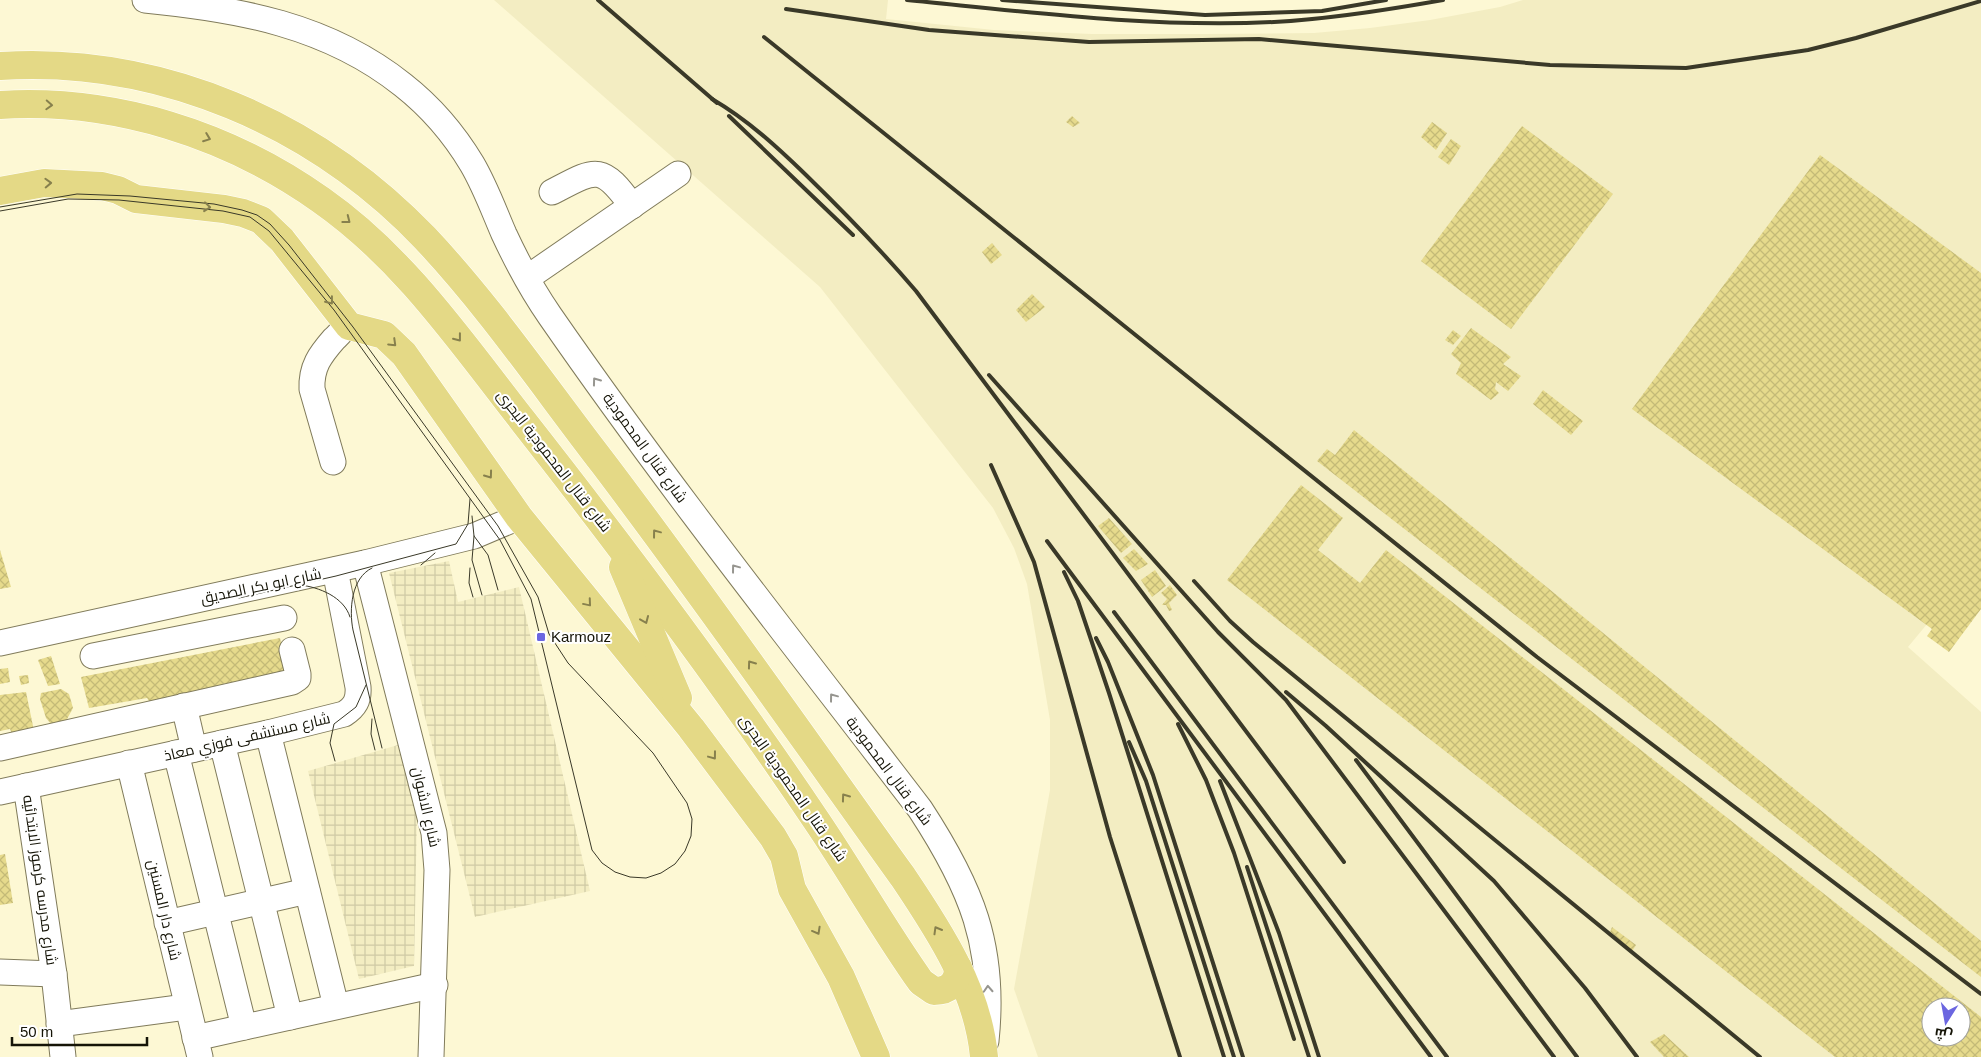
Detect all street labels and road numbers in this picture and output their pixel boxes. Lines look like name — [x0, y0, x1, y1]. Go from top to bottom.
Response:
street label: شارع قنال المحمودية البحرى — [491, 386, 615, 537]
street label: شارع قنال المحمودية — [597, 390, 691, 508]
street label: شارع ابو بكر الصديق — [199, 564, 323, 610]
street label: شارع مستشفى فوزي معاذ — [162, 709, 333, 768]
street label: شارع قنال المحمودية البحرى — [734, 711, 851, 866]
street label: شارع قنال المحمودية — [841, 713, 936, 830]
street label: شارع الاشوان — [406, 765, 444, 849]
street label: شارع مدرسه كرموز الابتدائيه — [17, 794, 61, 967]
street label: شارع دار المسنين — [142, 858, 184, 963]

